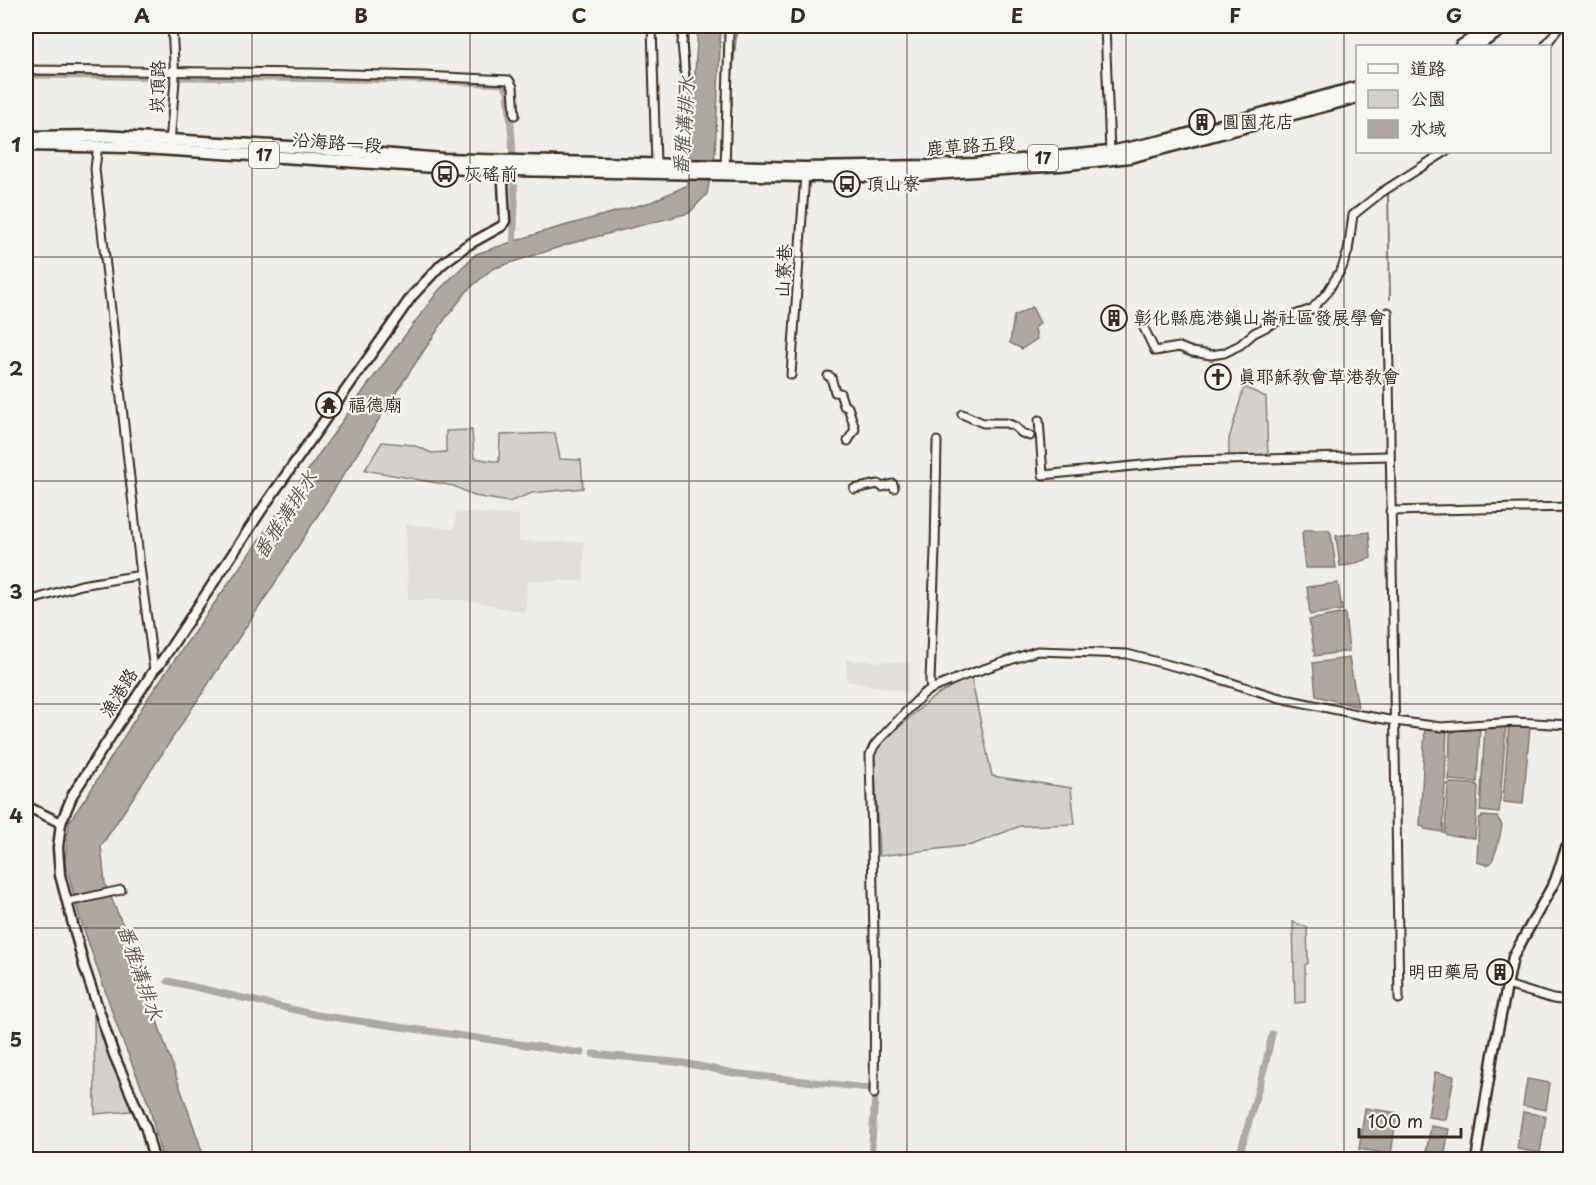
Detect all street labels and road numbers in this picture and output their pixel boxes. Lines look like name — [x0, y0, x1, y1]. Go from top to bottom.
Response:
street label: 崁頂路 — [143, 60, 170, 114]
street label: 沿海路一段 — [291, 125, 383, 158]
street label: 鹿草路五段 — [925, 128, 1017, 161]
road number: 17 — [249, 142, 279, 168]
road number: 17 — [1028, 145, 1058, 171]
street label: 山寮巷 — [768, 243, 797, 299]
street label: 漁港路 — [92, 662, 143, 722]

